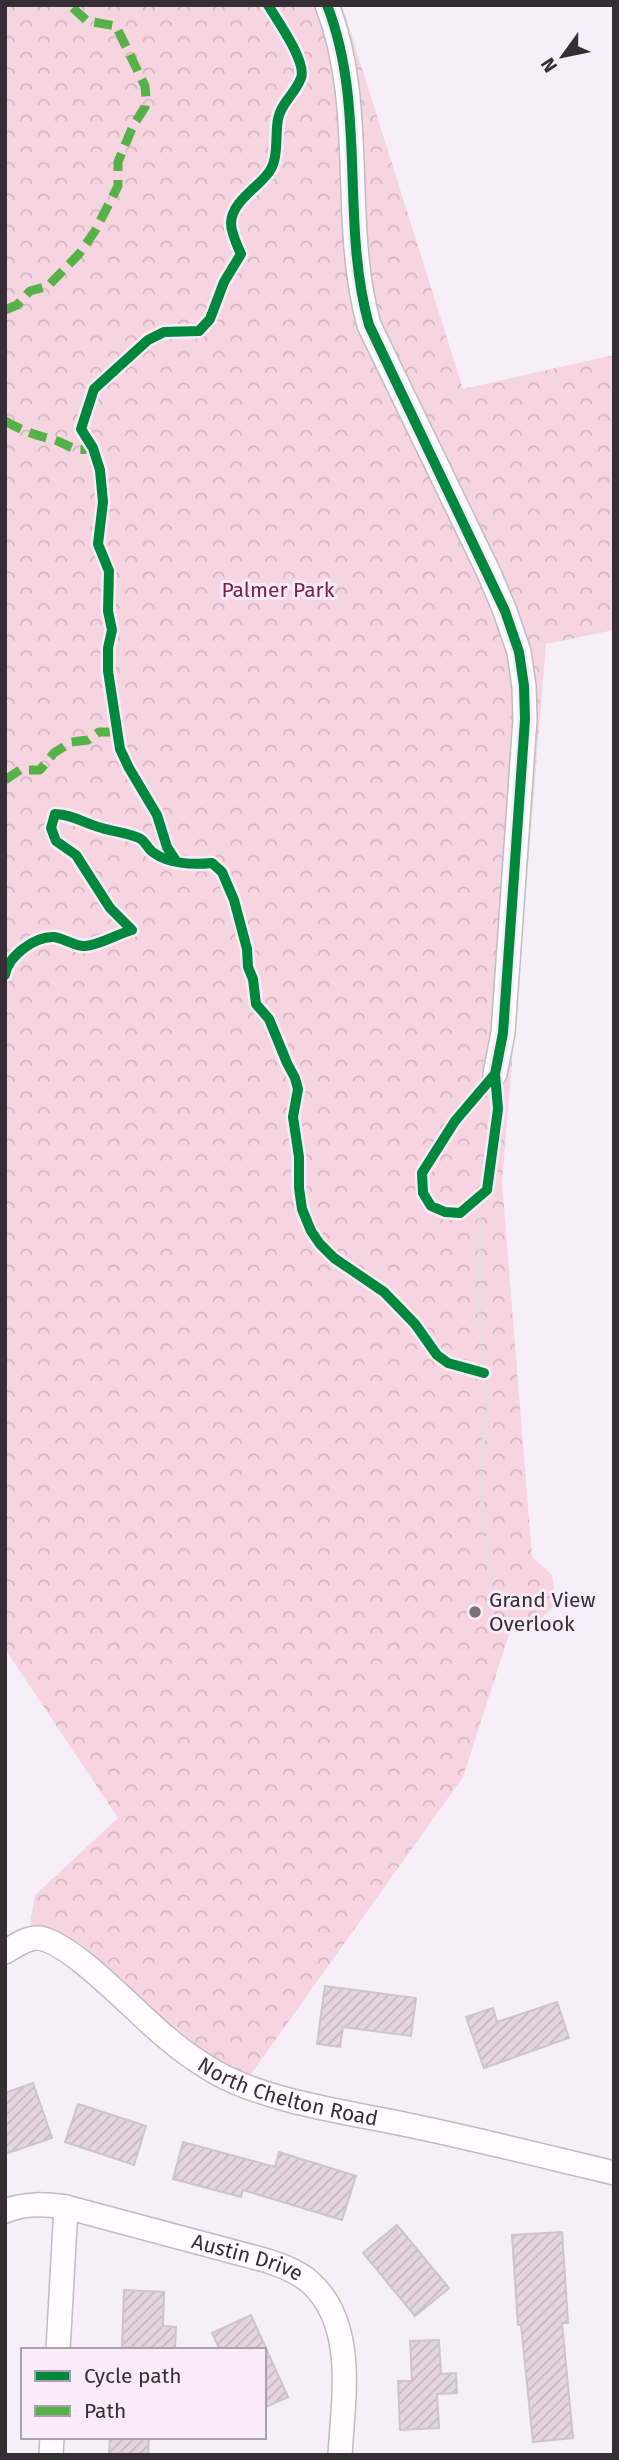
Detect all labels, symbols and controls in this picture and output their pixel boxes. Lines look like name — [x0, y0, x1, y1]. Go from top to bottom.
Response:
north arrow — [528, 21, 598, 91]
text: N — [536, 53, 562, 77]
park label: Palmer Park — [222, 577, 335, 603]
place label: Grand View Overlook — [489, 1587, 596, 1637]
marker: Grand View Overlook — [467, 1604, 483, 1620]
street label: North Chelton Road — [193, 2052, 380, 2132]
street label: Austin Drive — [189, 2228, 308, 2287]
legend — [21, 2348, 266, 2439]
text: Cycle path — [84, 2363, 182, 2389]
text: Path — [84, 2398, 126, 2424]

